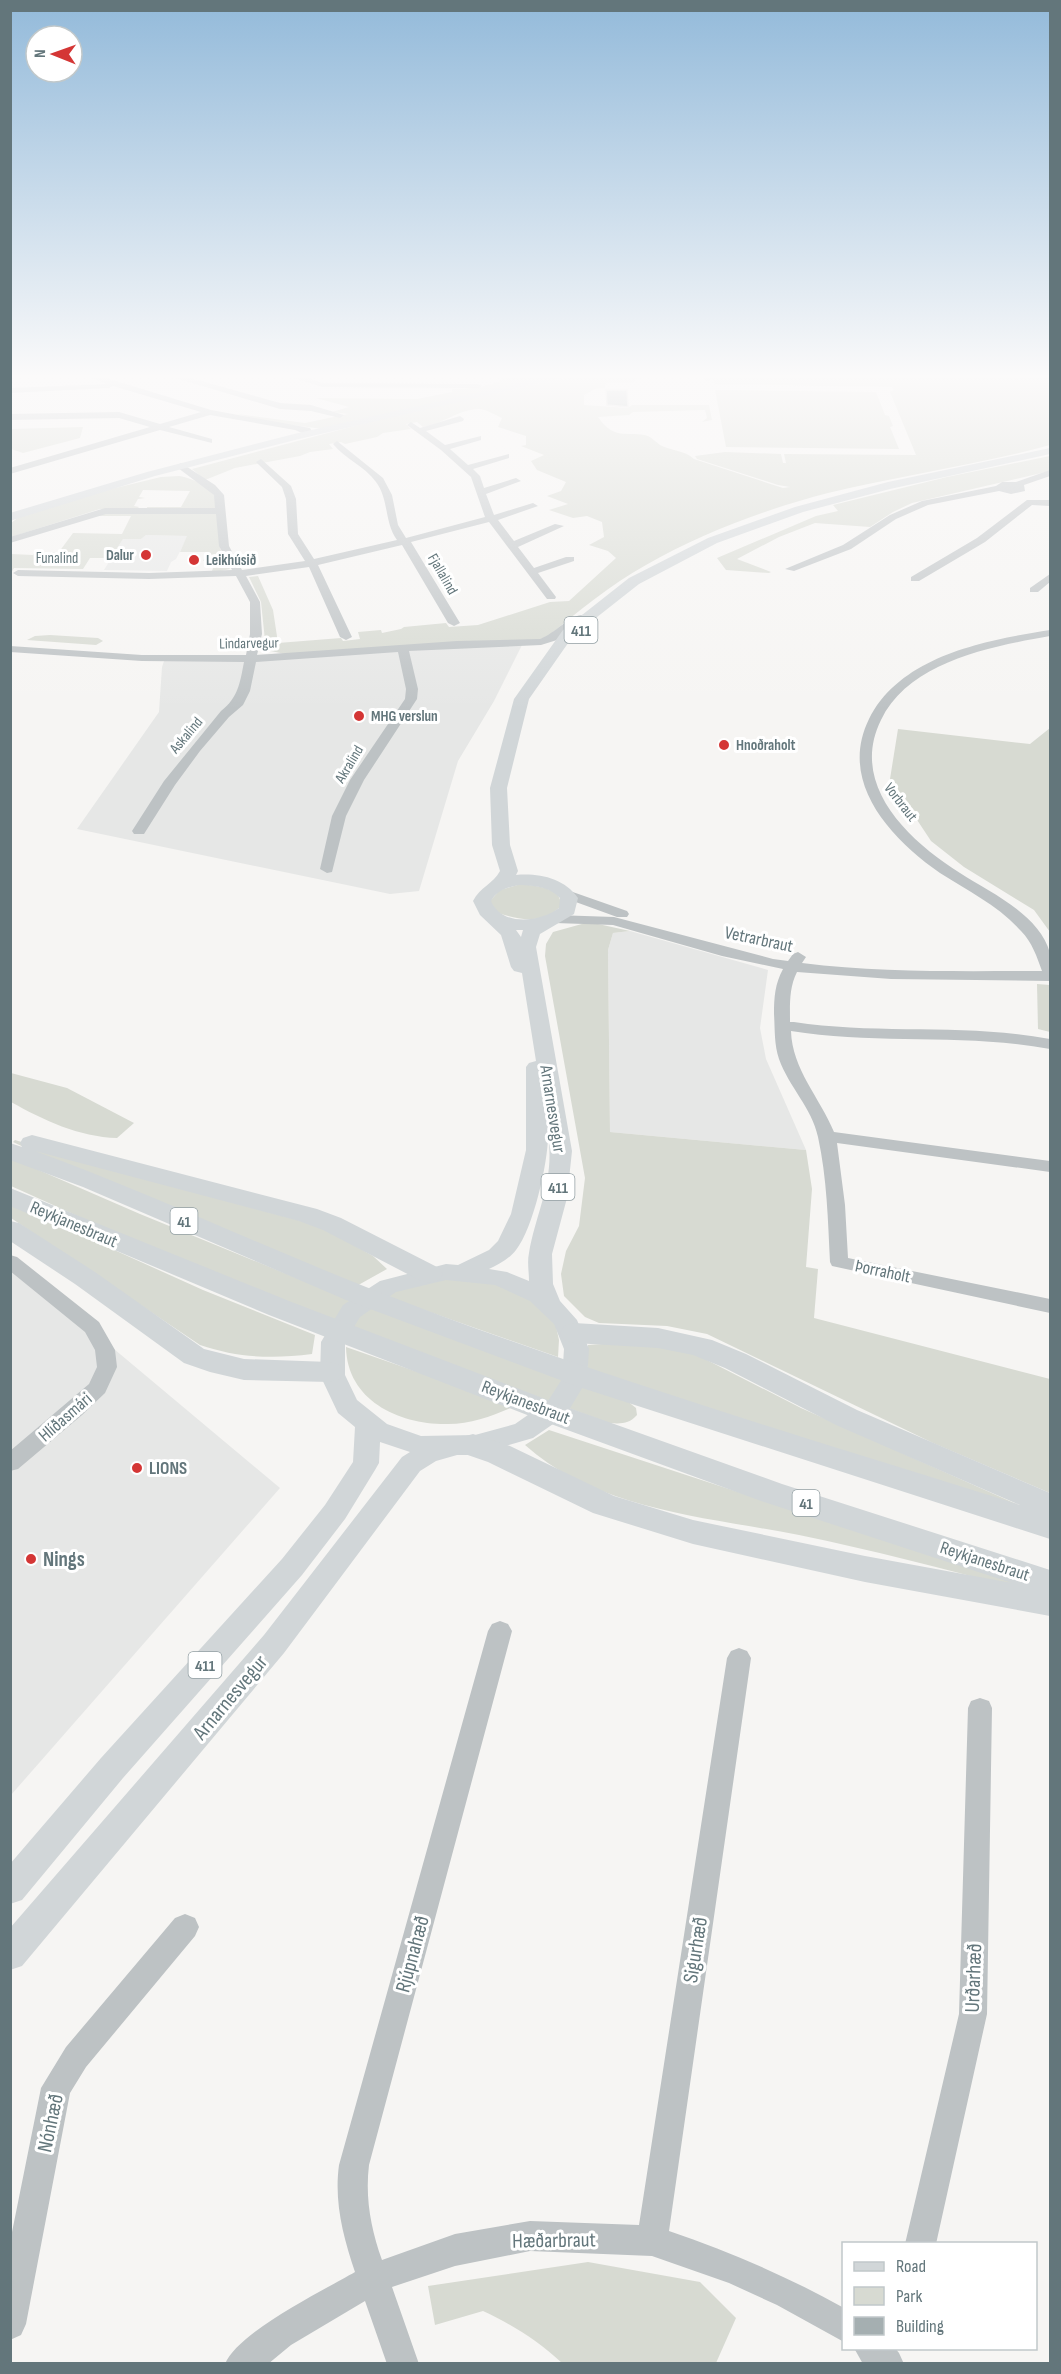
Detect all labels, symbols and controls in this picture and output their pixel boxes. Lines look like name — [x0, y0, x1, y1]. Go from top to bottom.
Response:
north arrow — [24, 24, 84, 84]
text: N — [31, 49, 50, 58]
place label: Dalur — [106, 546, 134, 565]
marker: Dalur — [139, 548, 153, 562]
street label: Funalind — [36, 549, 78, 568]
street label: Fjallalind — [423, 550, 462, 598]
place label: Leikhúsið — [206, 551, 256, 570]
marker: Leikhúsið — [187, 553, 201, 567]
road number: 411 — [564, 617, 598, 643]
street label: Lindarvegur — [219, 633, 280, 654]
place label: MHG verslun — [371, 707, 438, 726]
marker: MHG verslun — [352, 709, 366, 723]
street label: Askalind — [165, 713, 207, 758]
place label: Hnoðraholt — [736, 736, 796, 755]
marker: Hnoðraholt — [717, 738, 731, 752]
street label: Akralind — [330, 742, 368, 787]
street label: Vorbraut — [880, 779, 922, 826]
street label: Vetrarbraut — [723, 922, 796, 957]
street label: Arnarnesvegur — [535, 1063, 570, 1154]
road number: 411 — [542, 1174, 574, 1200]
street label: Reykjanesbraut — [27, 1197, 121, 1252]
road number: 41 — [170, 1208, 198, 1234]
street label: Þorraholt — [853, 1255, 913, 1288]
street label: Reykjanesbraut — [479, 1376, 573, 1429]
street label: Hlíðasmári — [34, 1389, 96, 1446]
place label: LIONS — [149, 1458, 187, 1479]
marker: LIONS — [130, 1461, 144, 1475]
road number: 41 — [792, 1490, 820, 1516]
street label: Reykjanesbraut — [937, 1537, 1033, 1586]
place label: Nings — [43, 1547, 85, 1572]
marker: Nings — [24, 1552, 38, 1566]
street label: Arnarnesvegur — [187, 1650, 273, 1746]
road number: 411 — [188, 1652, 222, 1678]
street label: Rjúpnahæð — [390, 1913, 435, 1995]
street label: Sigurhæð — [678, 1915, 713, 1985]
street label: Urðarhæð — [960, 1943, 987, 2013]
street label: Nónhæð — [32, 2092, 69, 2154]
street label: Hæðarbraut — [512, 2227, 596, 2254]
legend — [842, 2242, 1037, 2350]
text: Road — [896, 2256, 926, 2277]
text: Park — [896, 2286, 922, 2307]
text: Building — [896, 2316, 944, 2337]

